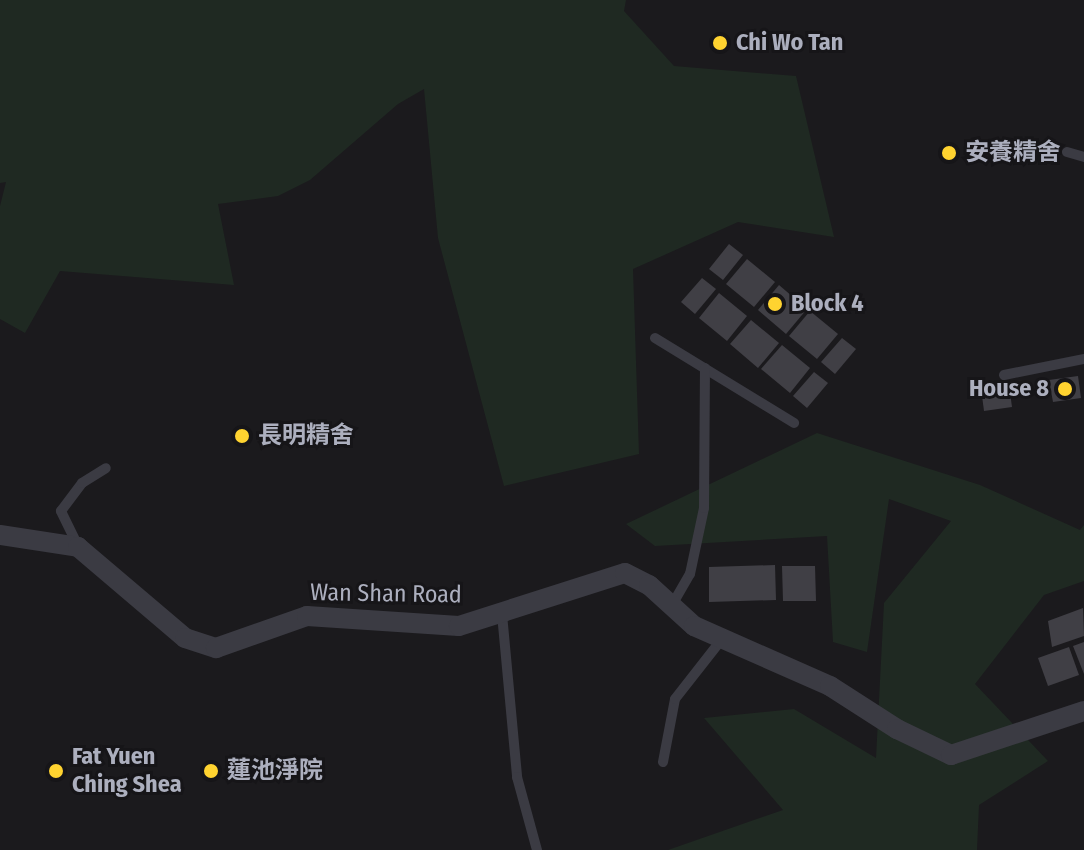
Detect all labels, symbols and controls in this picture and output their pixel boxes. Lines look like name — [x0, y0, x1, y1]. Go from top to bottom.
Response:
place label: Chi Wo Tan — [736, 29, 843, 57]
marker: Chi Wo Tan — [711, 34, 729, 52]
place label: 安養精舍 — [965, 139, 1061, 167]
marker: 安養精舍 — [940, 144, 958, 162]
place label: Block 4 — [791, 290, 864, 318]
marker: Block 4 — [766, 295, 784, 313]
place label: House 8 — [969, 375, 1049, 403]
marker: House 8 — [1056, 380, 1074, 398]
place label: 長明精舍 — [258, 422, 354, 450]
marker: 長明精舍 — [233, 427, 251, 445]
street label: Wan Shan Road — [310, 578, 462, 610]
place label: Fat Yuen Ching Shea — [72, 743, 182, 799]
place label: 蓮池淨院 — [227, 757, 323, 785]
marker: Fat Yuen Ching Shea — [47, 762, 65, 780]
marker: 蓮池淨院 — [202, 762, 220, 780]

